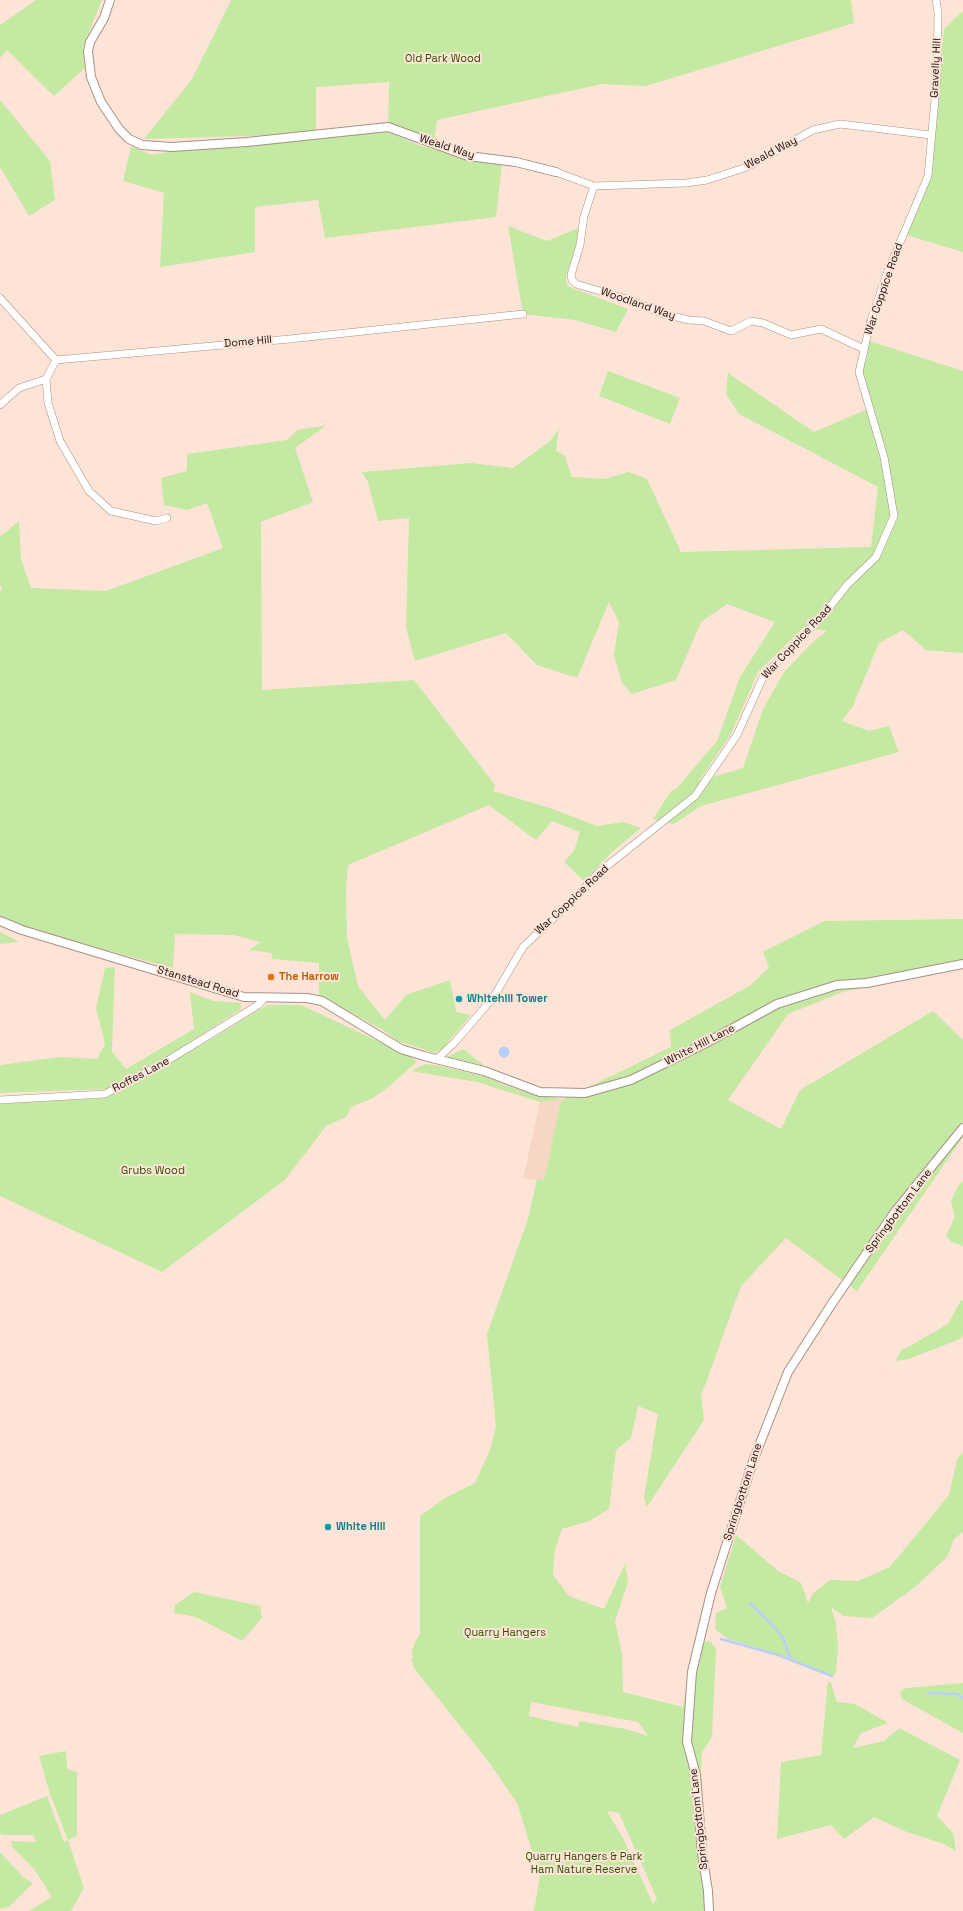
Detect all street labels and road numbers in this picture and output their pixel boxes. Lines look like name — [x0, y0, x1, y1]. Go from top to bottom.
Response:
street label: Gravelly Hill — [928, 38, 944, 98]
street label: Weald Way — [418, 132, 476, 162]
street label: Weald Way — [743, 134, 799, 172]
street label: War Coppice Road — [862, 241, 906, 337]
street label: Woodland Way — [599, 285, 677, 323]
street label: Dome Hill — [223, 333, 273, 351]
street label: War Coppice Road — [759, 602, 835, 682]
street label: War Coppice Road — [532, 862, 612, 938]
street label: Stanstead Road — [155, 963, 241, 1001]
street label: White Hill Lane — [663, 1022, 737, 1068]
street label: Roffes Lane — [110, 1055, 172, 1095]
street label: Springbottom Lane — [863, 1166, 935, 1256]
street label: Springbottom Lane — [721, 1442, 765, 1542]
street label: Springbottom Lane — [687, 1768, 711, 1870]

